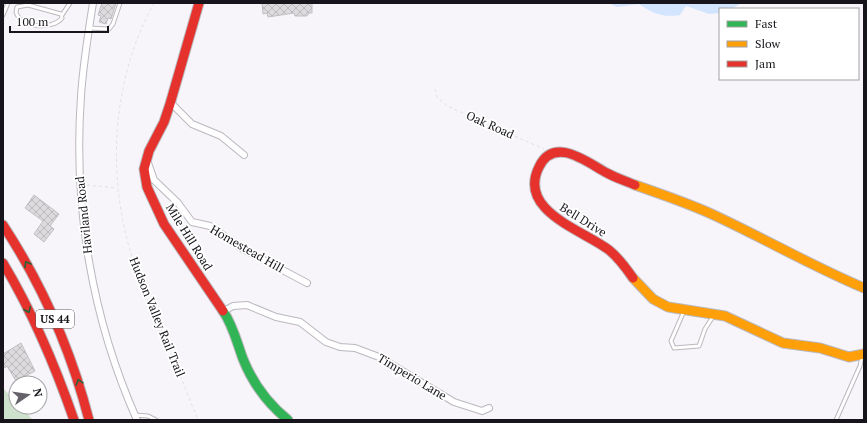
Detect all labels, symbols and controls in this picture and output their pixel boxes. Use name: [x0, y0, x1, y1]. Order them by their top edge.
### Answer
scale bar: [10, 8, 108, 34]
legend: [719, 8, 859, 80]
text: 100 m: [16, 14, 49, 29]
text: Fast: [755, 16, 778, 31]
text: Slow: [755, 36, 781, 51]
text: Jam: [755, 56, 776, 71]
street label: Oak Road: [464, 107, 517, 142]
street label: Haviland Road: [72, 175, 95, 254]
street label: Bell Drive: [557, 199, 609, 240]
street label: Mile Hill Road: [163, 201, 216, 273]
street label: Homestead Hill: [208, 221, 287, 276]
street label: Hudson Valley Rail Trail: [127, 255, 189, 379]
one-way arrow: [24, 260, 31, 268]
one-way arrow: [23, 306, 31, 314]
road number: US 44: [36, 310, 74, 328]
street label: Timperio Lane: [375, 350, 449, 403]
north arrow: [8, 375, 48, 415]
one-way arrow: [75, 379, 83, 386]
text: N: [30, 387, 46, 399]

